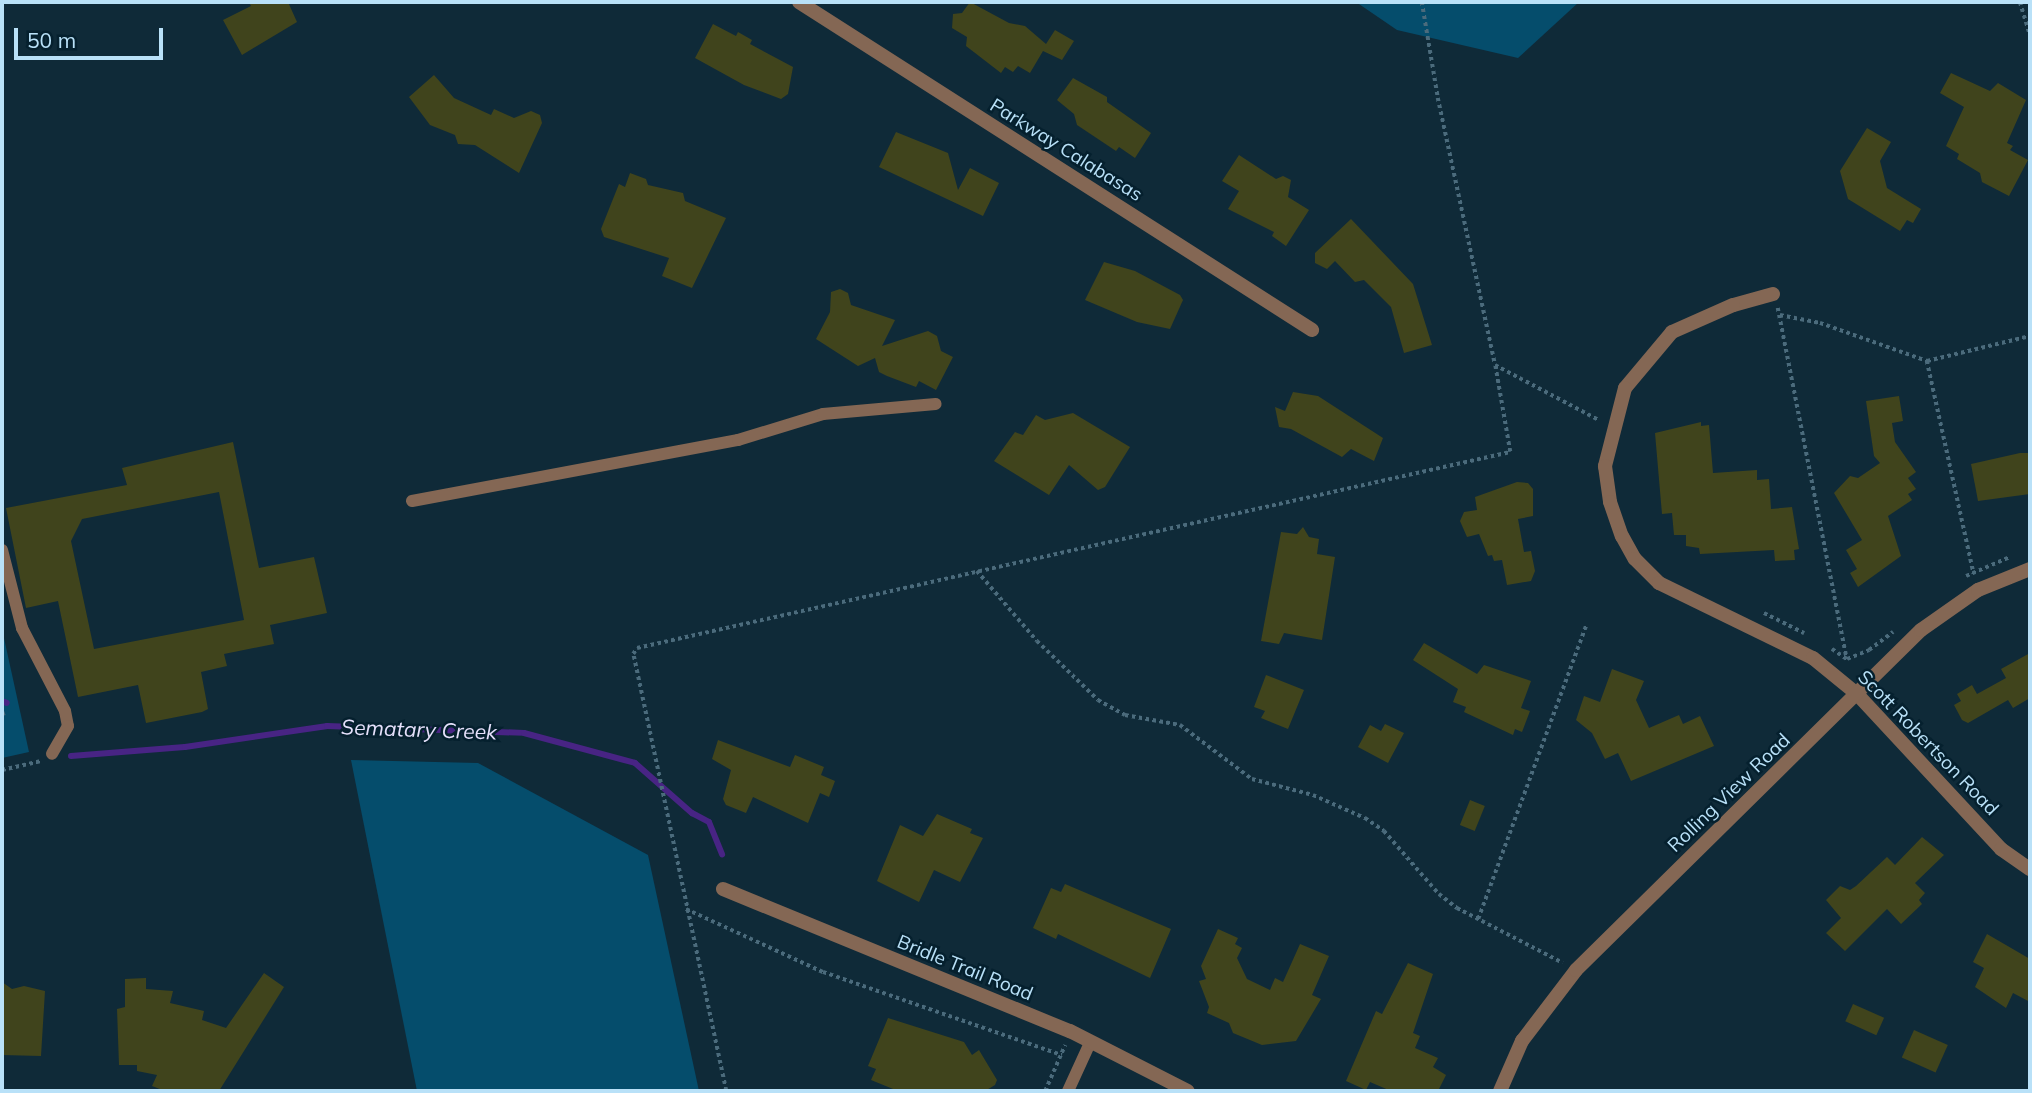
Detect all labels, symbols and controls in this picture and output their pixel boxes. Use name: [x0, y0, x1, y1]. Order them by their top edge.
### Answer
scale bar: [18, 14, 166, 58]
text: 50 m: [27, 27, 76, 53]
street label: Parkway Calabasas: [986, 94, 1146, 206]
street label: Scott Robertson Road: [1853, 666, 2003, 820]
water label: Sematary Creek: [341, 714, 497, 744]
street label: Rolling View Road: [1663, 729, 1795, 857]
street label: Bridle Trail Road: [894, 930, 1036, 1006]

